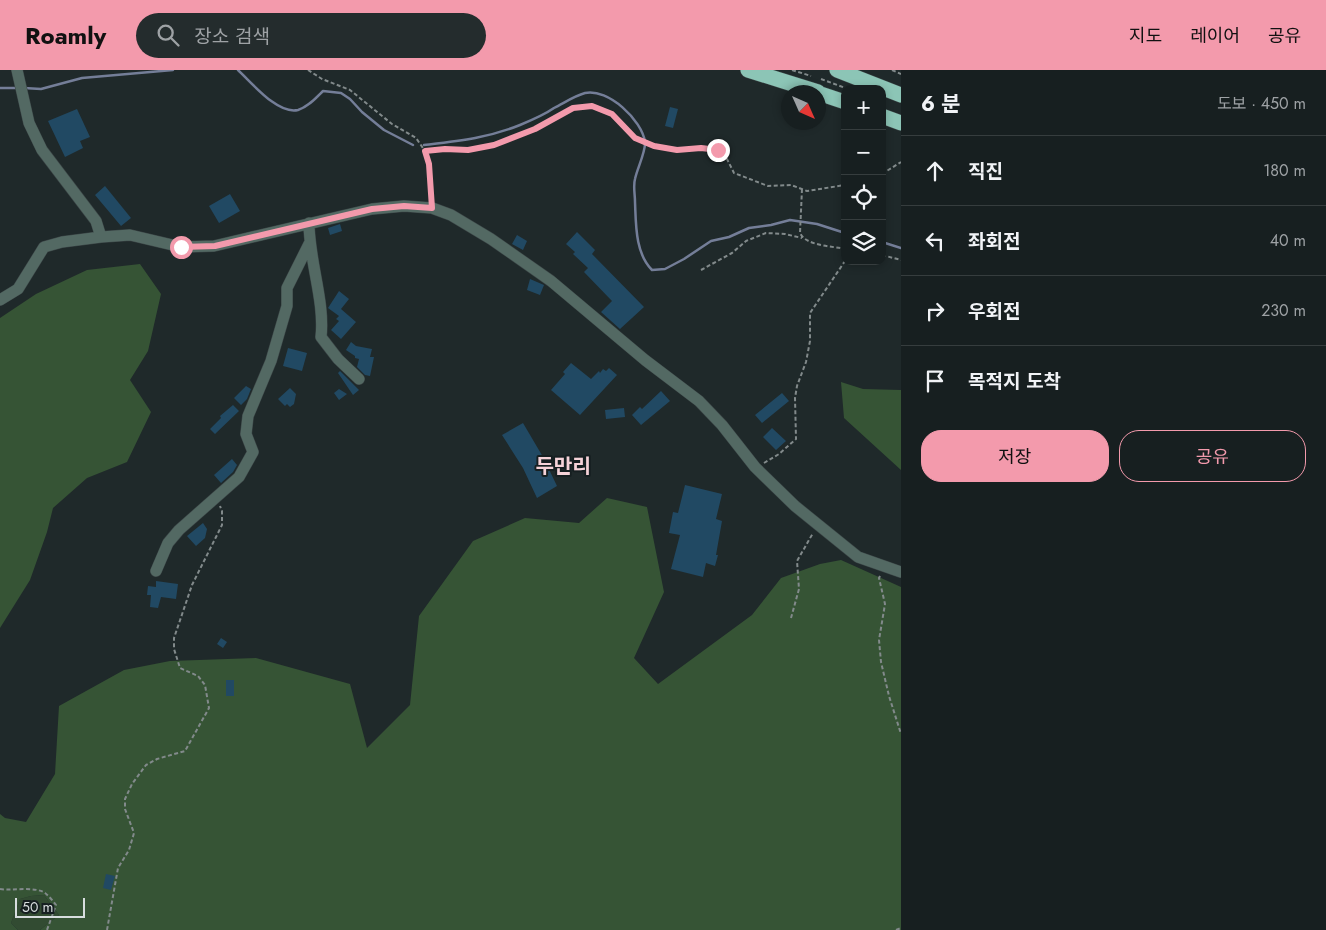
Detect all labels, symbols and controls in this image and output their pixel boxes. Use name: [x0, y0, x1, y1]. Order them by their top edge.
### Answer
search box: [136, 13, 486, 58]
text: Roamly: [25, 18, 106, 53]
icon: search: [154, 21, 182, 49]
text: 장소 검색: [194, 23, 270, 50]
text: 지도: [1129, 23, 1162, 49]
text: 레이어: [1190, 23, 1240, 49]
text: 공유: [1268, 23, 1301, 49]
north arrow: [781, 85, 826, 130]
map controls: [841, 85, 886, 265]
button: +: [841, 85, 886, 130]
text: 6 분: [921, 89, 961, 119]
text: 도보 · 450 m: [1217, 92, 1306, 115]
button: −: [841, 130, 886, 175]
route end: [707, 139, 730, 162]
icon: ahead: [921, 157, 949, 185]
text: 직진: [968, 158, 1003, 185]
text: 180 m: [1263, 159, 1306, 182]
button: locate: [841, 175, 886, 220]
button: layers: [841, 220, 886, 265]
icon: left: [921, 227, 949, 255]
text: 좌회전: [968, 228, 1020, 255]
text: 40 m: [1270, 229, 1306, 252]
route start: [170, 236, 193, 259]
icon: right: [921, 297, 949, 325]
text: 우회전: [968, 298, 1020, 325]
text: 230 m: [1261, 299, 1306, 322]
icon: arrive: [921, 367, 949, 395]
text: 목적지 도착: [968, 368, 1061, 395]
button: 저장: [921, 430, 1109, 482]
button: 공유: [1119, 430, 1306, 482]
district label: 두만리: [535, 452, 591, 481]
scale bar: [15, 895, 85, 918]
text: 50 m: [22, 897, 53, 917]

